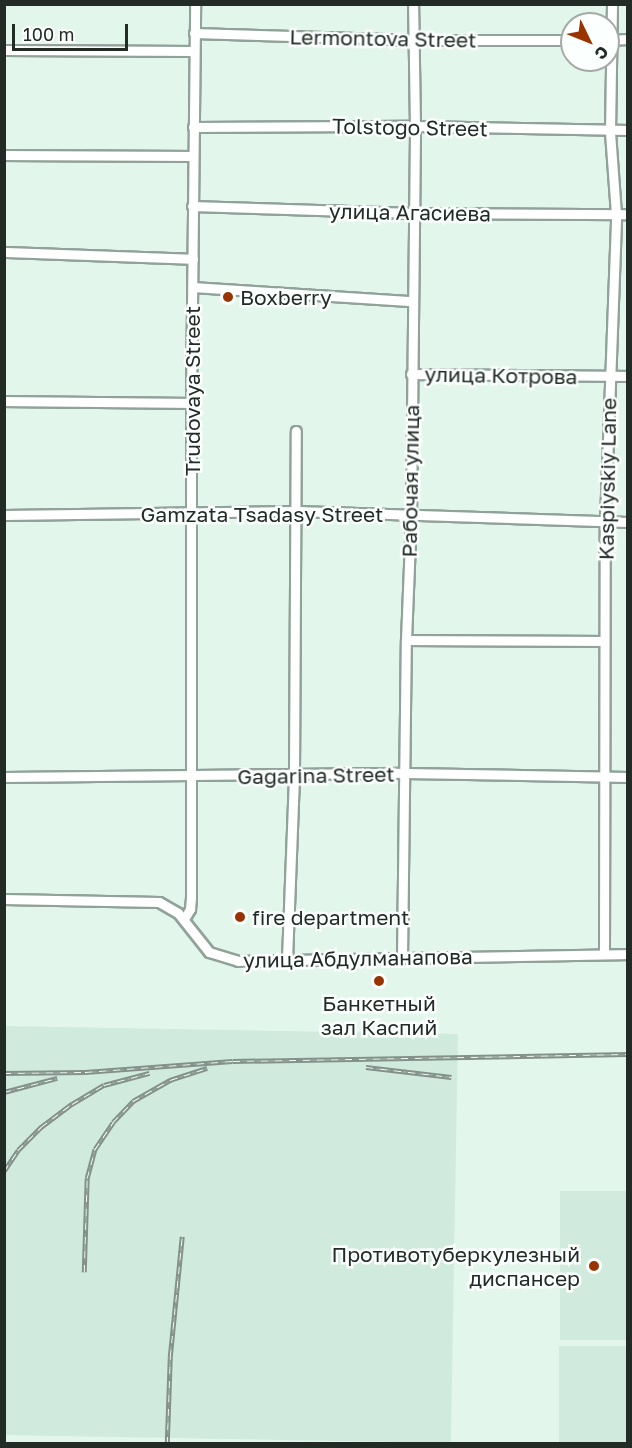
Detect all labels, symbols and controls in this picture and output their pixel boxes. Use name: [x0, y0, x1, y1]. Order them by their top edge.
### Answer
scale bar: [15, 12, 130, 50]
north arrow: [560, 12, 620, 72]
text: 100 m: [23, 23, 74, 45]
street label: Lermontova Street: [289, 24, 477, 52]
text: С: [591, 42, 613, 64]
street label: Tolstogo Street: [332, 113, 488, 141]
street label: улица Агасиева: [329, 198, 491, 226]
place label: Boxberry: [240, 284, 332, 310]
marker: Boxberry: [221, 290, 235, 304]
street label: Trudovaya Street: [179, 306, 205, 476]
street label: улица Котрова: [424, 361, 578, 389]
street label: Kaspiyskiy Lane: [593, 398, 621, 560]
street label: Рабочая улица: [396, 404, 424, 558]
street label: Gamzata Tsadasy Street: [141, 501, 383, 527]
street label: Gagarina Street: [237, 761, 395, 789]
place label: fire department: [252, 904, 409, 930]
marker: fire department: [233, 910, 247, 924]
street label: улица Абдулманапова: [243, 943, 473, 973]
marker: Банкетный зал Каспий: [372, 974, 386, 988]
place label: Банкетный зал Каспий: [321, 990, 437, 1040]
place label: Противотуберкулезный диспансер: [331, 1241, 580, 1291]
marker: Противотуберкулезный диспансер: [585, 1257, 603, 1275]

